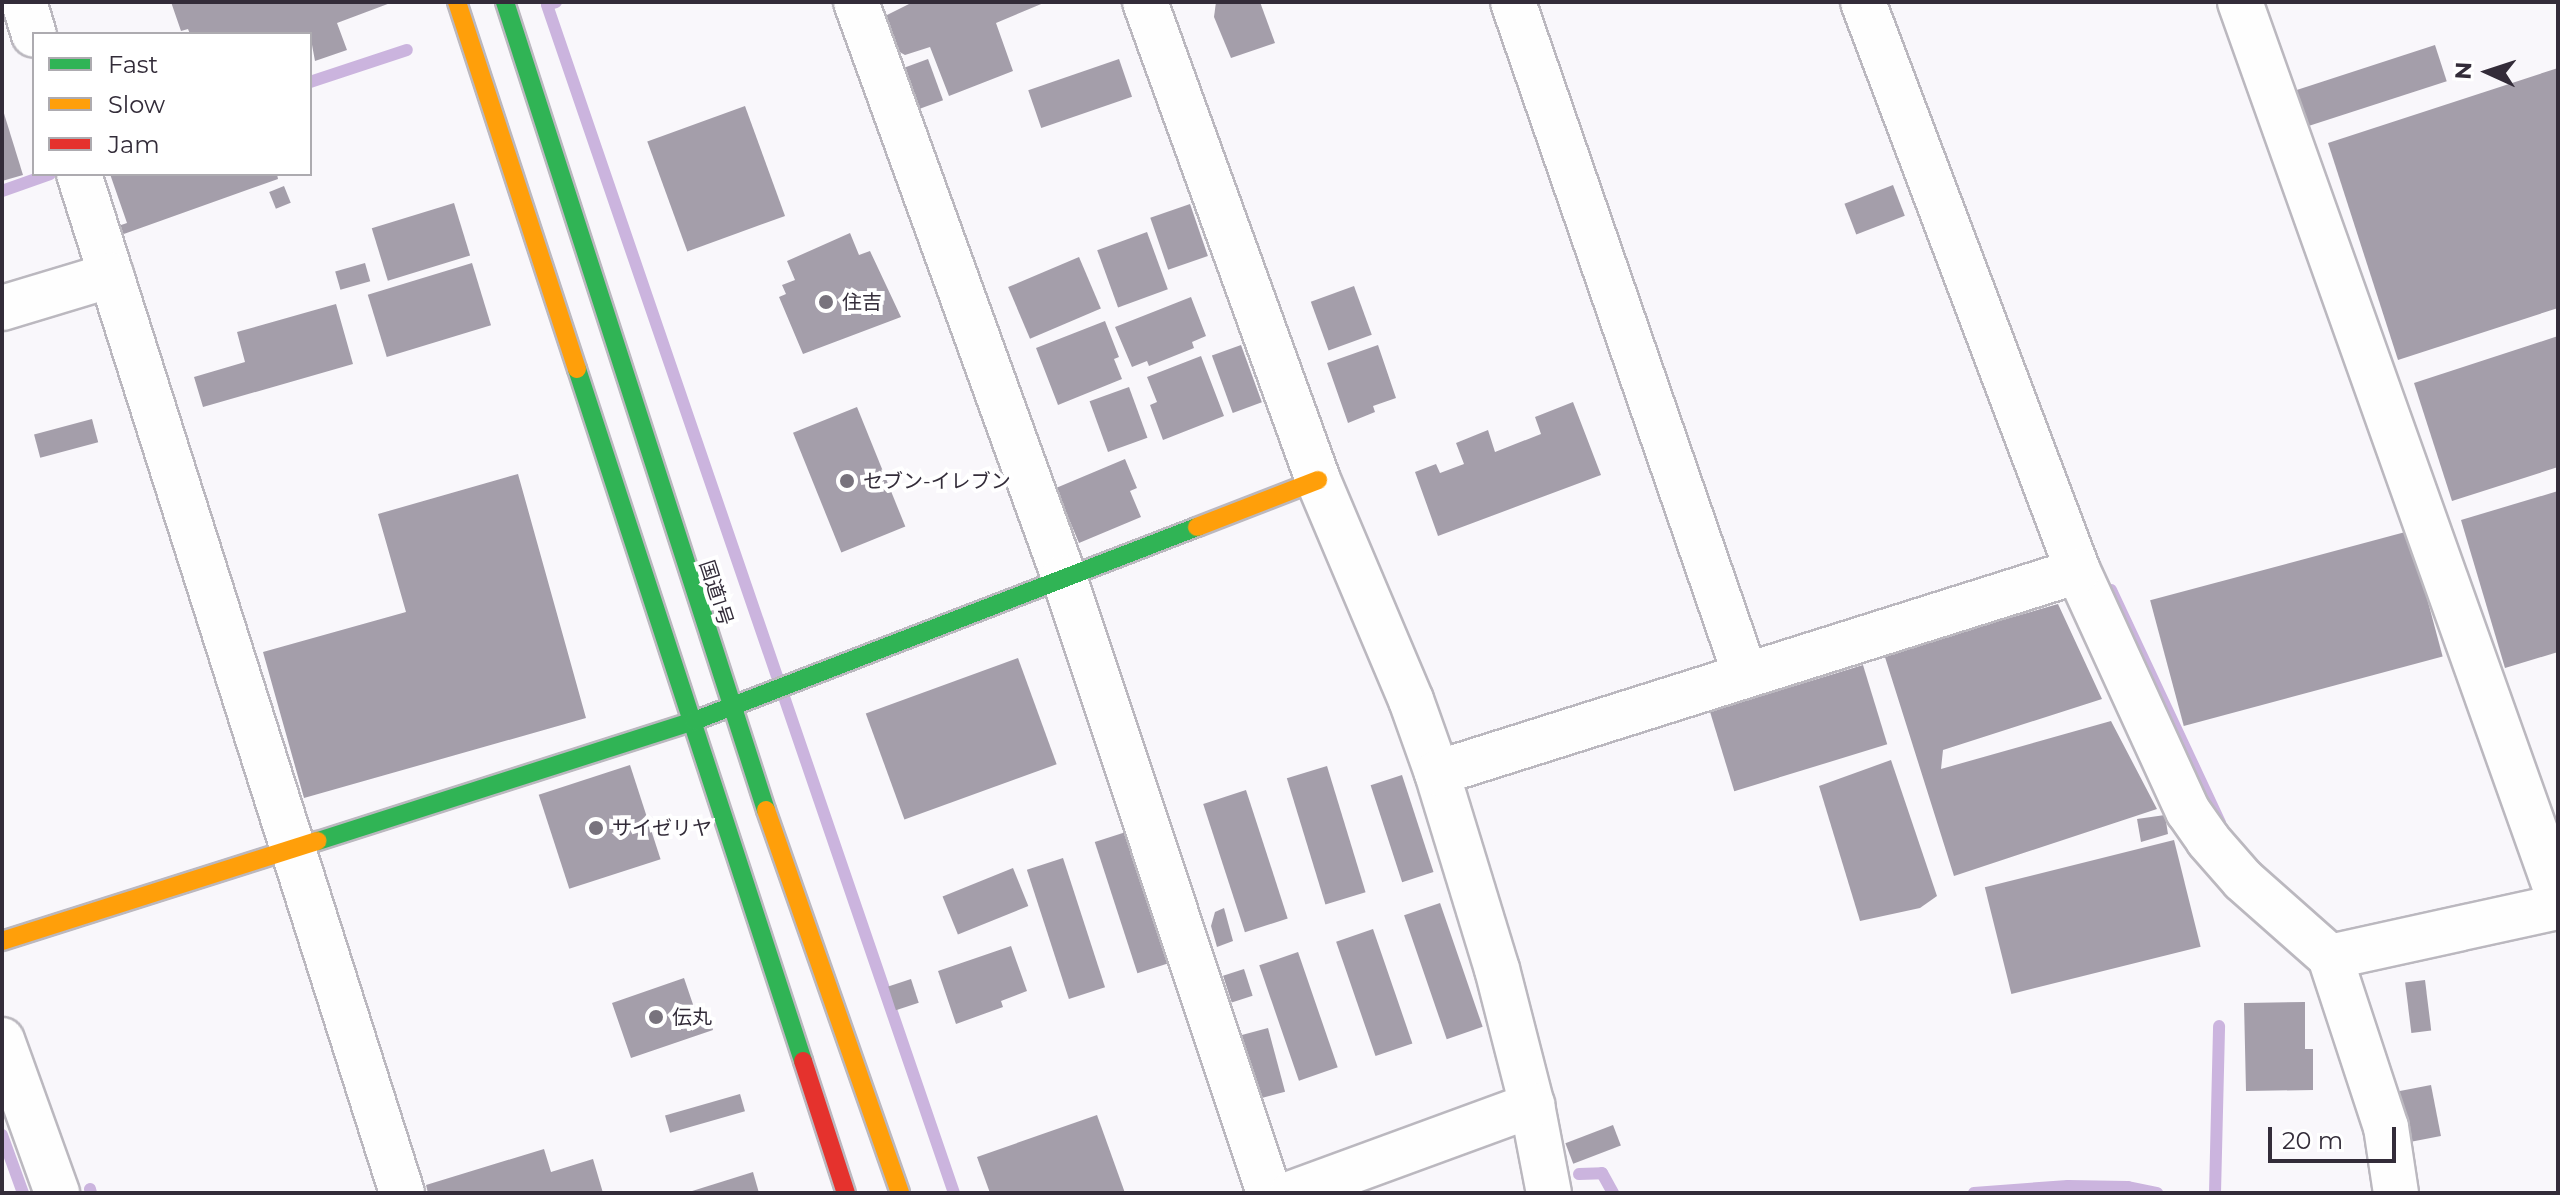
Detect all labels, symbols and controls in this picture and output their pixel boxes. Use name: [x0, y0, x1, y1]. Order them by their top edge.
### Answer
legend: [32, 32, 312, 176]
north arrow: [2448, 32, 2528, 112]
text: Fast: [108, 50, 158, 79]
text: N: [2450, 61, 2477, 80]
text: Slow: [108, 90, 165, 119]
text: Jam: [108, 130, 160, 159]
place label: 住吉: [842, 290, 882, 314]
marker: 住吉: [817, 293, 835, 311]
place label: セブン-イレブン: [863, 469, 1011, 493]
marker: セブン-イレブン: [838, 472, 856, 490]
street label: 国道1号: [694, 557, 738, 629]
place label: サイゼリヤ: [612, 816, 712, 840]
marker: サイゼリヤ: [587, 819, 605, 837]
place label: 伝丸: [672, 1005, 712, 1029]
marker: 伝丸: [647, 1008, 665, 1026]
scale bar: [2272, 1111, 2400, 1161]
text: 20 m: [2282, 1126, 2343, 1155]

